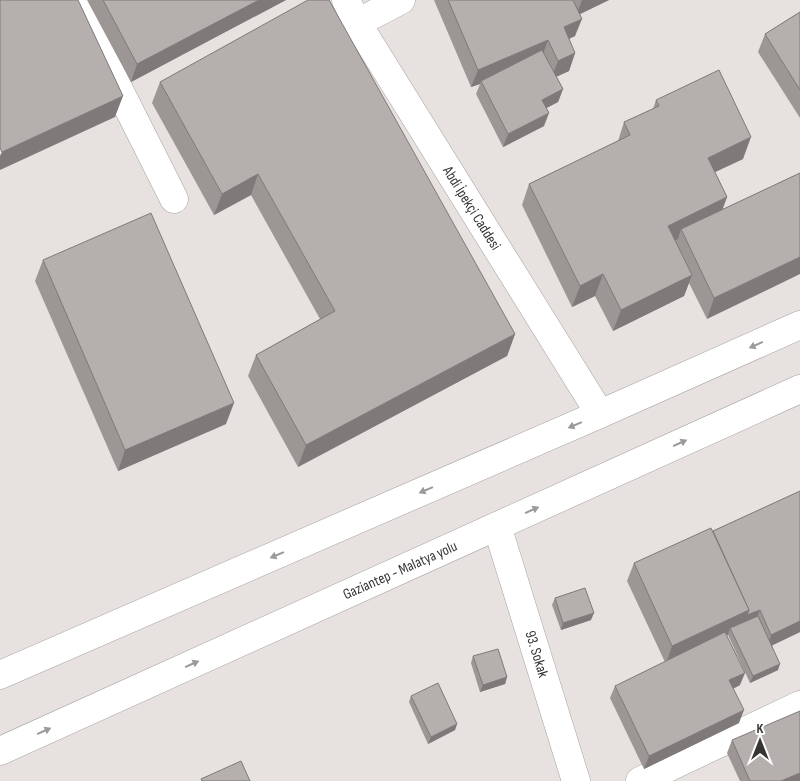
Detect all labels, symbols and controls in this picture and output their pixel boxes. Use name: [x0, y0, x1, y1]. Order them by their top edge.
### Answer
street label: Abdi İpekçi Caddesi: [438, 162, 505, 254]
one-way arrow: [749, 341, 763, 349]
one-way arrow: [568, 422, 582, 430]
one-way arrow: [673, 439, 687, 447]
one-way arrow: [419, 486, 433, 494]
one-way arrow: [525, 506, 539, 514]
street label: Gaziantep - Malatya yolu: [340, 537, 460, 604]
one-way arrow: [270, 551, 284, 559]
street label: 93. Sokak: [520, 628, 553, 680]
one-way arrow: [185, 659, 200, 668]
north arrow: [735, 716, 785, 766]
text: K: [757, 720, 764, 737]
one-way arrow: [37, 726, 51, 734]

